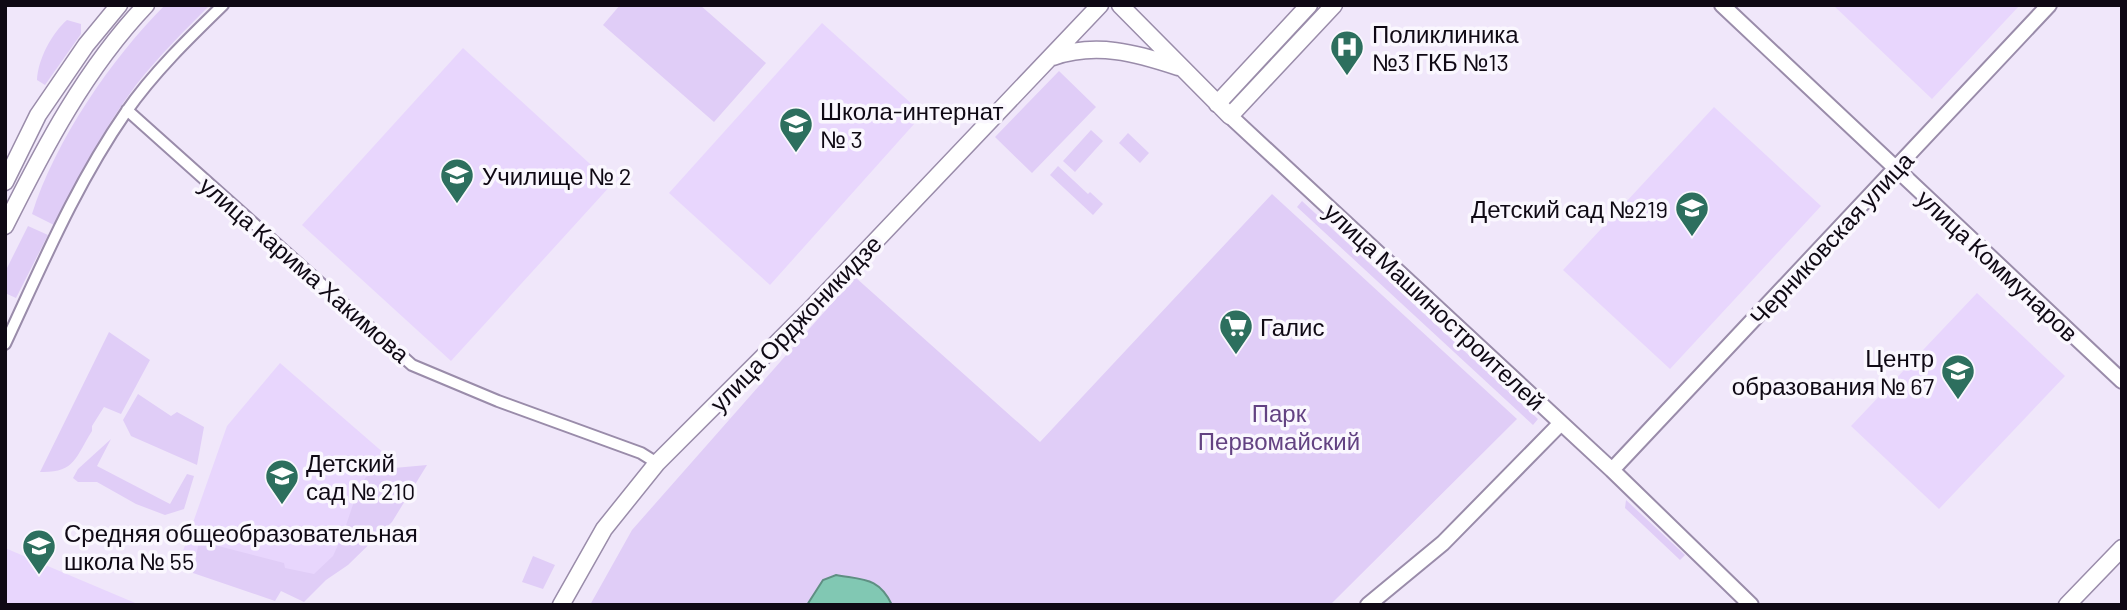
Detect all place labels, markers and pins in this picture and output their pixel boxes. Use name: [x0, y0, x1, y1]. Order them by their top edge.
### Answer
place label: Поликлиника №3 ГКБ №13: [1372, 19, 1519, 76]
hospital icon: Поликлиника №3 ГКБ №13: [1328, 28, 1366, 77]
place label: Школа-интернат № 3: [820, 96, 1004, 153]
school or university icon: Школа-интернат № 3: [777, 105, 815, 154]
school or university icon: Училище № 2: [438, 156, 476, 205]
place label: Училище № 2: [482, 161, 632, 190]
school or university icon: Детский сад №219: [1673, 189, 1711, 238]
place label: Детский сад №219: [1471, 194, 1668, 223]
supermarket icon: Галис: [1217, 307, 1255, 356]
place label: Галис: [1260, 312, 1324, 341]
place label: Центр образования № 67: [1732, 343, 1934, 400]
school or university icon: Центр образования № 67: [1939, 352, 1977, 401]
place label: Детский сад № 210: [306, 448, 415, 505]
school or university icon: Детский сад № 210: [263, 457, 301, 506]
place label: Средняя общеобразовательная школа № 55: [64, 518, 418, 575]
school or university icon: Средняя общеобразовательная школа № 55: [20, 527, 58, 576]

